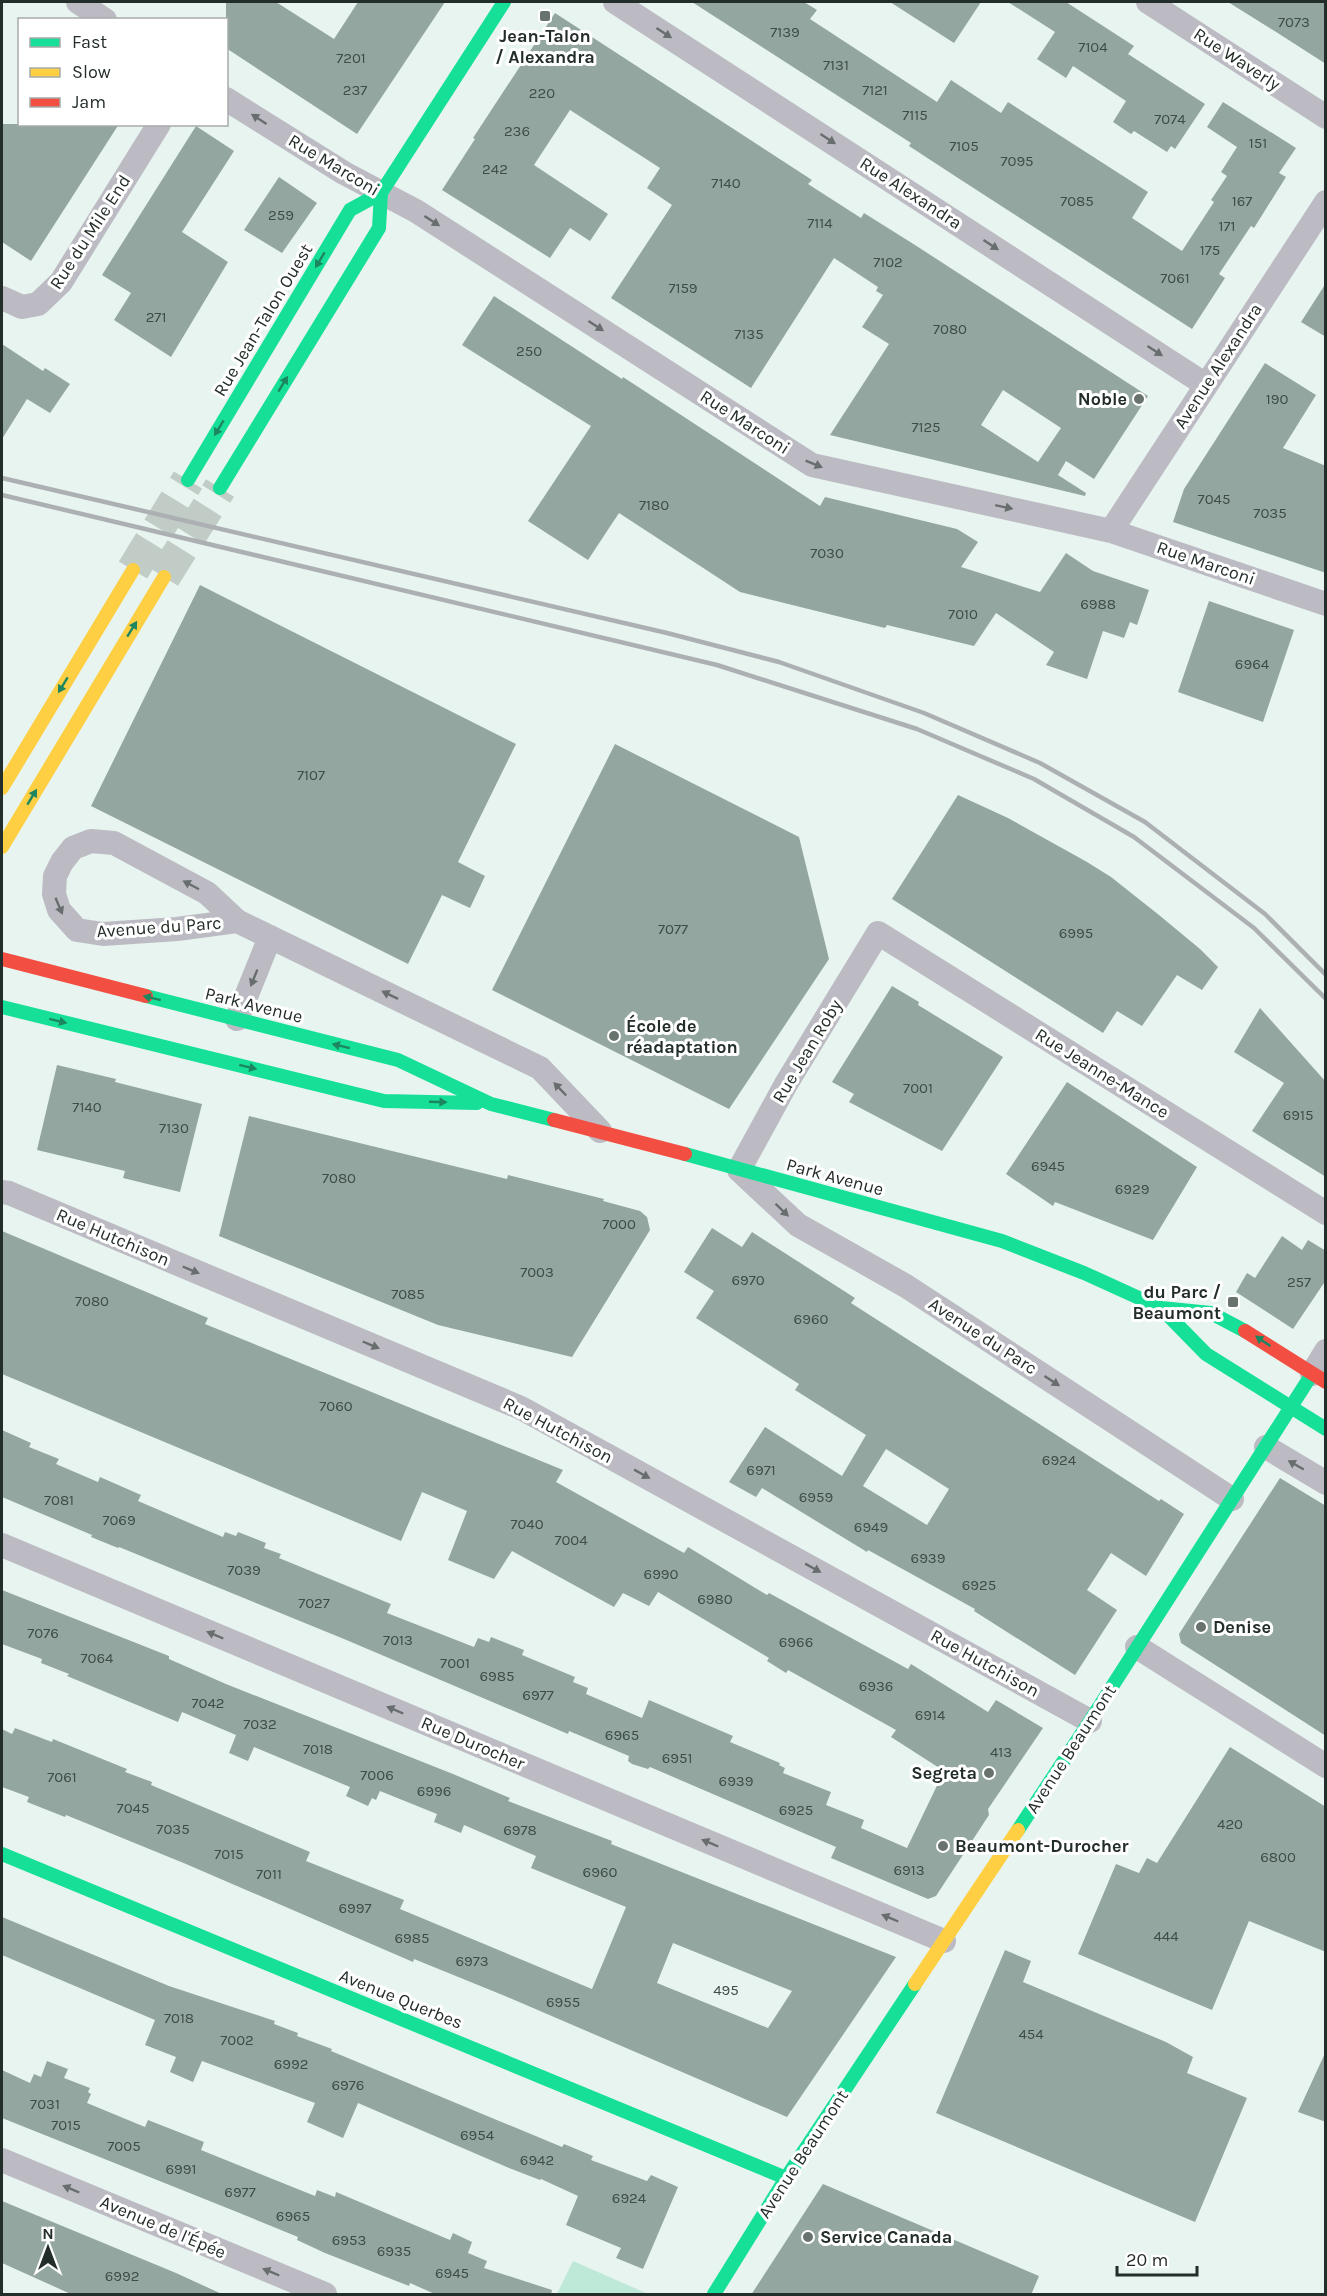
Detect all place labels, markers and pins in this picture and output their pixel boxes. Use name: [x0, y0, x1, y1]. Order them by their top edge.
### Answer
marker: Jean-Talon / Alexandra: [538, 9, 552, 23]
place label: Jean-Talon / Alexandra: [495, 25, 595, 68]
place label: Noble: [1078, 388, 1127, 410]
marker: Noble: [1132, 392, 1146, 406]
place label: École de réadaptation: [626, 1014, 738, 1058]
marker: École de réadaptation: [607, 1029, 621, 1043]
place label: du Parc / Beaumont: [1132, 1281, 1221, 1324]
marker: du Parc / Beaumont: [1226, 1295, 1240, 1309]
place label: Denise: [1213, 1616, 1271, 1638]
marker: Denise: [1194, 1620, 1208, 1634]
place label: Segreta: [911, 1762, 977, 1784]
marker: Segreta: [982, 1766, 996, 1780]
place label: Beaumont-Durocher: [955, 1835, 1129, 1857]
marker: Beaumont-Durocher: [936, 1839, 950, 1853]
place label: Service Canada: [820, 2226, 952, 2248]
marker: Service Canada: [801, 2230, 815, 2244]

